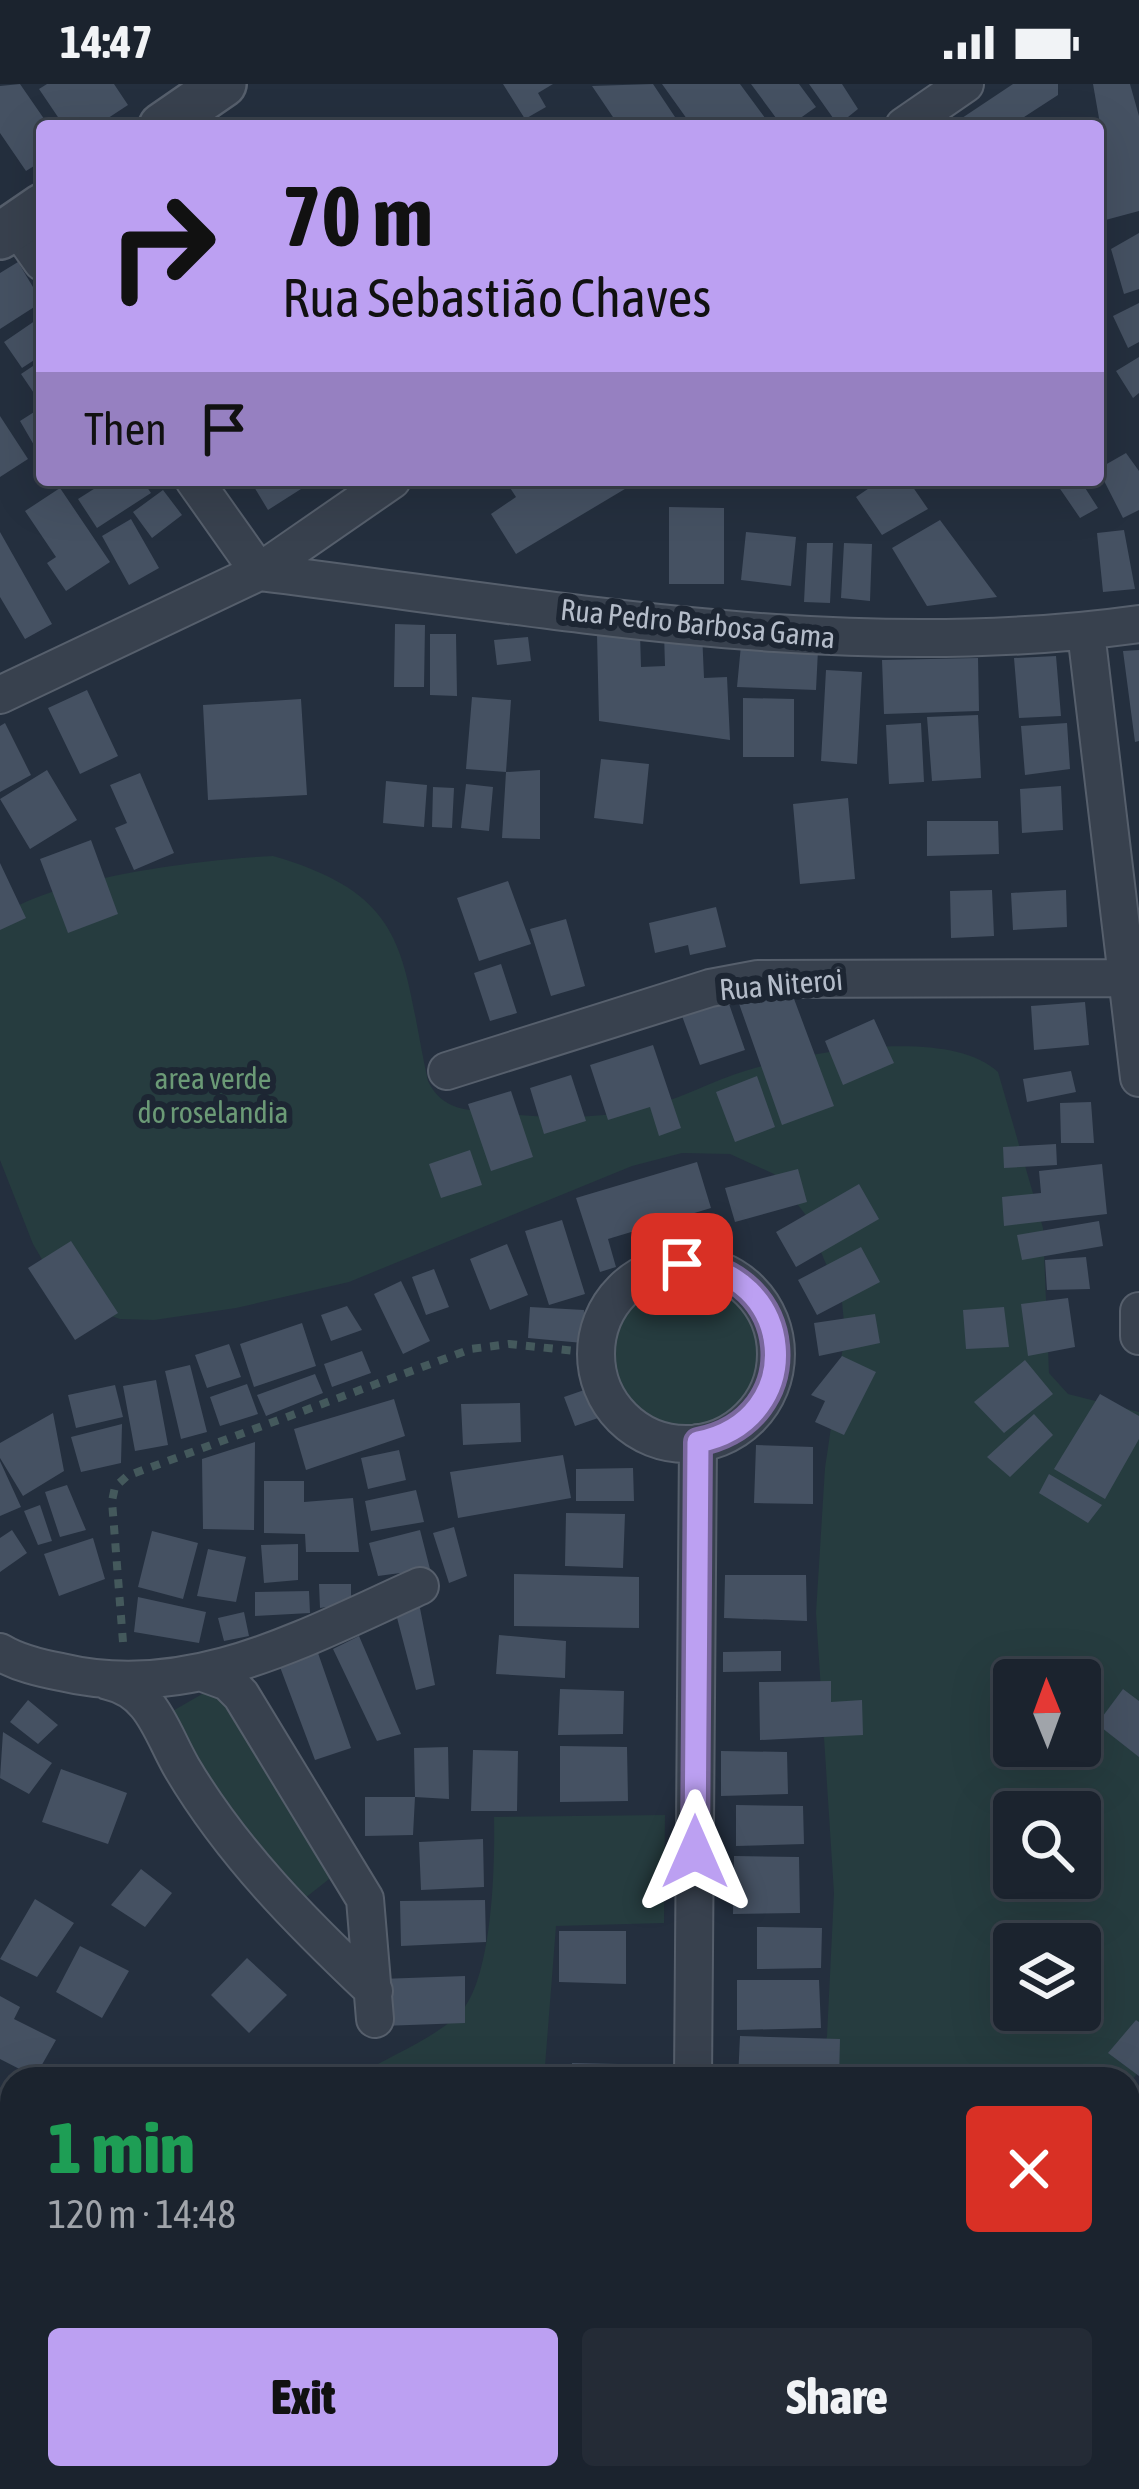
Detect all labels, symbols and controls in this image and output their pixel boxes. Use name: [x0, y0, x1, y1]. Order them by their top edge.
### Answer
text: 14:47: [60, 16, 153, 68]
icon: right: [84, 168, 240, 324]
text: 70 m: [282, 168, 433, 264]
text: Rua Sebastião Chaves: [282, 267, 711, 328]
icon: arrive: [191, 396, 257, 462]
text: Then: [84, 403, 167, 455]
street label: Rua Pedro Barbosa Gama: [559, 592, 837, 654]
street label: Rua Niteroi: [718, 962, 844, 1006]
park label: area verde do roselandia: [137, 1061, 289, 1129]
pin: [631, 1213, 733, 1315]
icon: arrive: [649, 1231, 715, 1297]
north arrow: [993, 1659, 1101, 1767]
map controls: [993, 1659, 1101, 2031]
position arrow: [632, 1789, 758, 1915]
button: search: [993, 1791, 1101, 1899]
button: layers: [993, 1923, 1101, 2031]
text: 1 min: [48, 2106, 195, 2188]
button: close: [966, 2106, 1092, 2232]
text: 120 m · 14:48: [48, 2192, 236, 2236]
button: Exit: [48, 2328, 558, 2466]
button: Share: [582, 2328, 1092, 2466]

